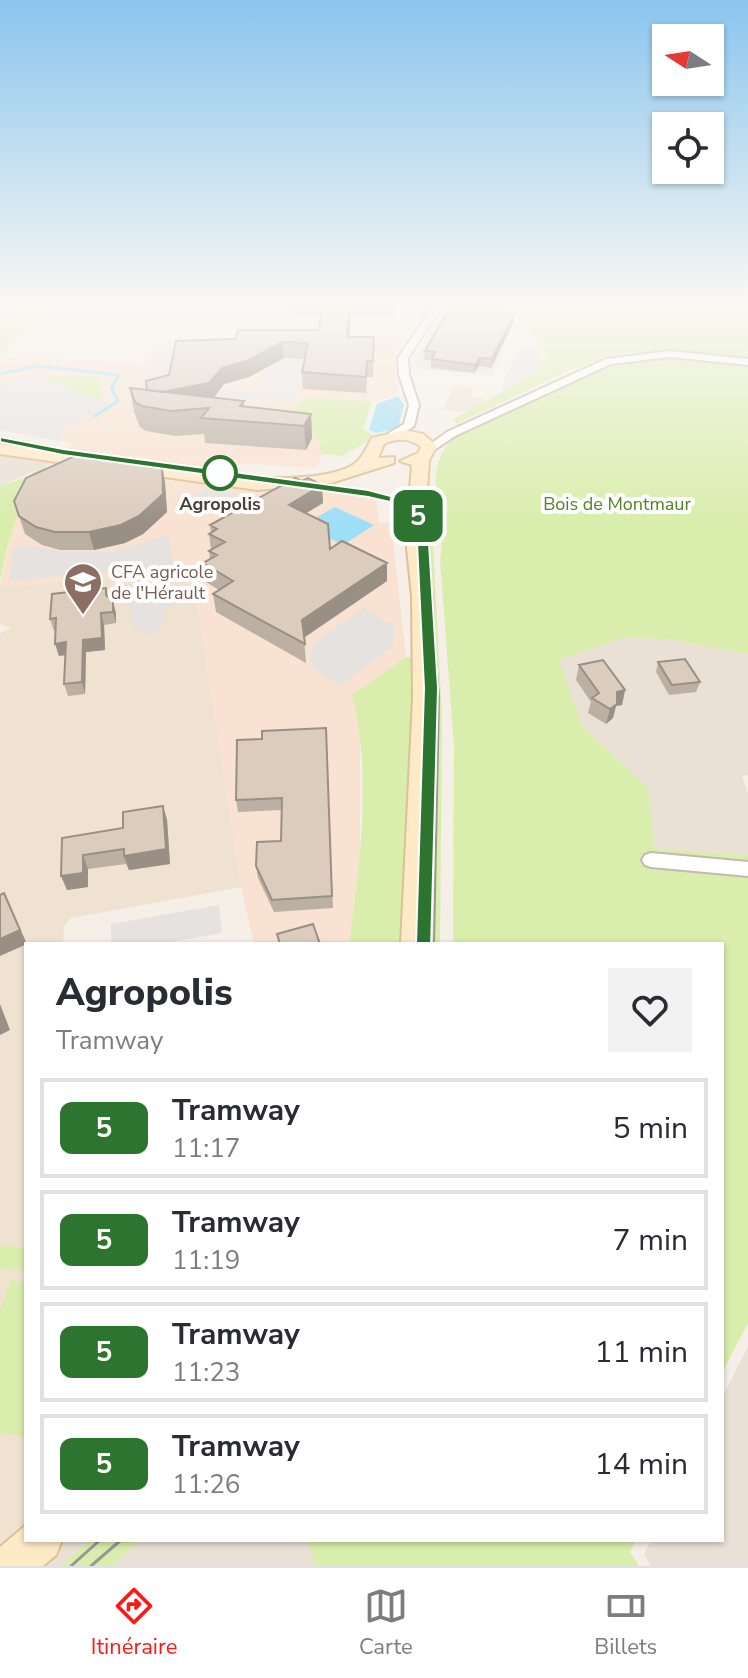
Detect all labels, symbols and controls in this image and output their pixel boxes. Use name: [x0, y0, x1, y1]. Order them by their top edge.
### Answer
north arrow: [652, 24, 724, 96]
map controls: [652, 24, 724, 184]
button: locate: [652, 112, 724, 184]
marker: Agropolis: [203, 456, 237, 490]
line badge: 5: [392, 490, 444, 542]
place label: Agropolis: [179, 492, 261, 516]
park label: Bois de Montmaur: [543, 492, 691, 516]
text: 5: [410, 497, 426, 535]
place label: CFA agricole de l'Hérault: [111, 560, 213, 605]
school or university icon: CFA agricole de l'Hérault: [62, 561, 104, 616]
text: Agropolis: [56, 967, 233, 1018]
button: heart: [608, 968, 692, 1052]
text: Tramway: [56, 1023, 163, 1058]
text: Tramway: [172, 1090, 300, 1131]
text: 5 min: [613, 1108, 688, 1149]
text: 5: [96, 1109, 112, 1147]
text: 11:17: [172, 1131, 240, 1166]
text: Tramway: [172, 1202, 300, 1243]
text: 7 min: [613, 1220, 688, 1261]
text: 5: [96, 1221, 112, 1259]
text: 11:19: [172, 1243, 240, 1278]
text: Tramway: [172, 1314, 300, 1355]
text: 11 min: [595, 1332, 688, 1373]
text: 5: [96, 1333, 112, 1371]
text: 11:23: [172, 1355, 240, 1390]
text: Tramway: [172, 1426, 300, 1467]
text: 14 min: [595, 1444, 688, 1485]
text: 5: [96, 1445, 112, 1483]
text: 11:26: [172, 1467, 240, 1502]
tab: Itinéraire: [91, 1584, 177, 1662]
tab: Carte: [359, 1584, 413, 1662]
tab: Billets: [594, 1584, 657, 1662]

